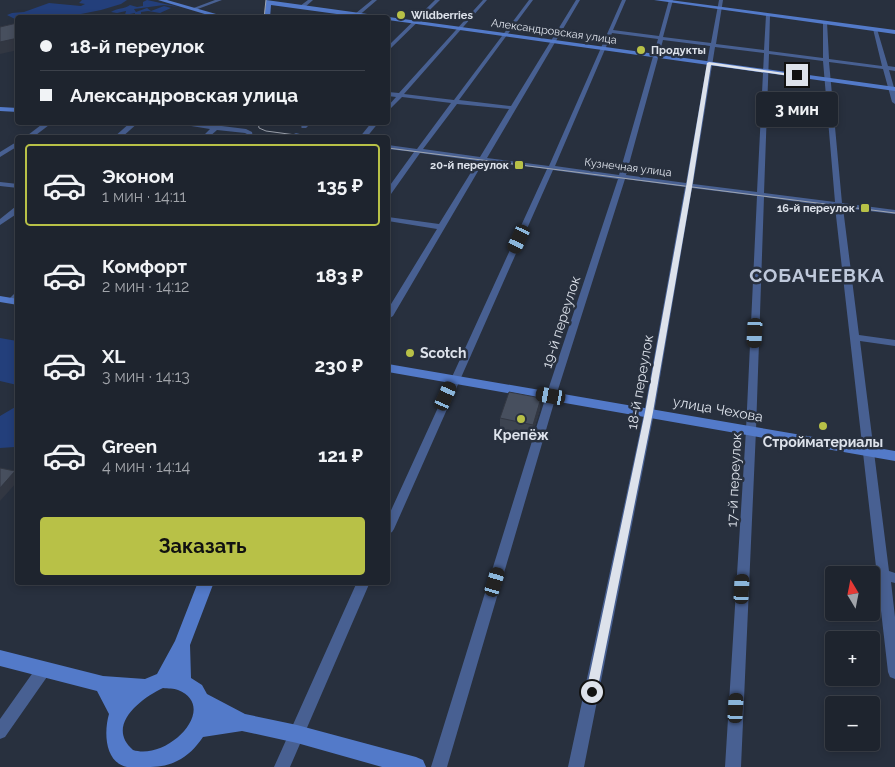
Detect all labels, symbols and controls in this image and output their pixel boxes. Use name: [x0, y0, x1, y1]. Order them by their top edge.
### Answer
marker: Wildberries: [395, 9, 407, 21]
place label: Wildberries: [411, 9, 473, 22]
street label: Александровская улица: [490, 16, 618, 47]
text: 18-й переулок: [70, 35, 205, 57]
marker: Продукты: [635, 44, 647, 56]
place label: Продукты: [651, 44, 706, 57]
route end: [786, 64, 808, 86]
text: Александровская улица: [70, 84, 298, 106]
callout: 3 мин: [756, 92, 838, 128]
text: 3 мин: [775, 100, 819, 119]
street label: Кузнечная улица: [584, 156, 672, 179]
place label: 20-й переулок: [430, 159, 510, 172]
marker: 20-й переулок: [513, 159, 525, 171]
icon: car: [42, 163, 87, 208]
text: Эконом: [102, 165, 174, 187]
text: 135 ₽: [317, 174, 363, 196]
text: 1 мин · 14:11: [102, 187, 186, 206]
place label: 16-й переулок: [777, 202, 856, 215]
marker: 16-й переулок: [859, 202, 871, 214]
car: [505, 222, 532, 256]
icon: car: [42, 253, 87, 298]
text: Комфорт: [102, 255, 187, 277]
text: 183 ₽: [316, 264, 363, 286]
district label: СОБАЧЕЕВКА: [749, 264, 885, 286]
street label: 19-й переулок: [539, 274, 583, 370]
text: 2 мин · 14:12: [102, 277, 189, 296]
car: [746, 318, 763, 348]
street label: 18-й переулок: [624, 333, 656, 431]
icon: car: [42, 343, 87, 388]
text: XL: [102, 345, 125, 367]
place label: Scotch: [420, 345, 466, 361]
marker: Scotch: [404, 347, 416, 359]
text: 230 ₽: [314, 354, 363, 376]
text: 3 мин · 14:13: [102, 367, 190, 386]
car: [433, 379, 458, 413]
car: [534, 386, 567, 406]
street label: улица Чехова: [672, 393, 764, 425]
marker: Крепёж: [515, 413, 527, 425]
marker: Стройматериалы: [817, 420, 829, 432]
place label: Крепёж: [493, 427, 549, 443]
street label: 17-й переулок: [724, 432, 744, 528]
icon: car: [42, 433, 87, 478]
place label: Стройматериалы: [763, 434, 883, 450]
text: Green: [102, 435, 157, 457]
text: 121 ₽: [318, 444, 363, 466]
text: 4 мин · 14:14: [102, 457, 190, 476]
button: Заказать: [40, 517, 365, 575]
car: [483, 565, 506, 599]
north arrow: [825, 566, 880, 621]
map controls: [825, 566, 880, 751]
car: [733, 574, 750, 604]
button: +: [825, 631, 880, 686]
route start: [581, 681, 603, 703]
car: [727, 693, 744, 723]
button: −: [825, 696, 880, 751]

